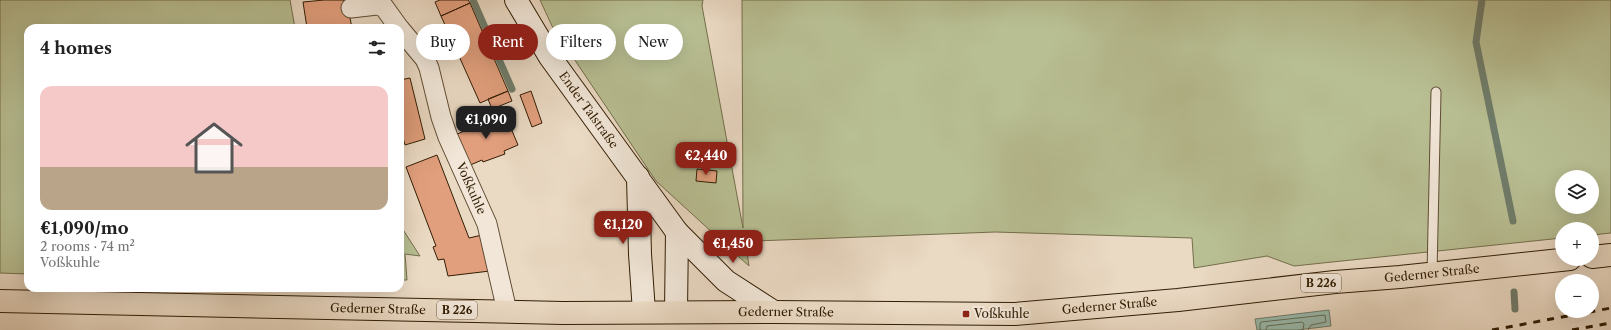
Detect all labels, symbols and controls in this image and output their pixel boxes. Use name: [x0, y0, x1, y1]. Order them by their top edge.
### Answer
chip: Buy: [416, 24, 470, 60]
chip: Rent: [478, 24, 538, 60]
chip: Filters: [546, 24, 616, 60]
chip: New: [624, 24, 683, 60]
icon: filters: [366, 37, 388, 59]
text: 4 homes: [40, 38, 112, 58]
street label: Ender Talstraße: [556, 69, 622, 151]
pin: €1,090: [453, 106, 519, 140]
text: €1,090: [465, 111, 507, 127]
icon: home: [178, 112, 250, 184]
pin: €2,440: [673, 142, 739, 176]
text: €2,440: [684, 147, 728, 163]
street label: Voßkuhle: [453, 159, 490, 217]
map controls: [1555, 170, 1599, 318]
button: layers: [1555, 170, 1599, 214]
pin: €1,120: [590, 211, 656, 245]
text: €1,120: [603, 216, 643, 232]
text: €1,090/mo: [40, 218, 129, 238]
button: +: [1555, 222, 1599, 266]
pin: €1,450: [700, 230, 766, 264]
text: €1,450: [713, 235, 753, 251]
text: 2 rooms · 74 m²: [40, 238, 135, 254]
text: Voßkuhle: [40, 254, 100, 270]
street label: Gederner Straße: [1384, 261, 1480, 285]
road number: B 226: [1301, 274, 1341, 292]
button: −: [1555, 274, 1599, 318]
street label: Gederner Straße: [1061, 294, 1158, 317]
street label: Gederner Straße: [330, 300, 426, 317]
road number: B 226: [437, 301, 477, 319]
street label: Gederner Straße: [738, 304, 834, 319]
place label: Voßkuhle: [973, 306, 1030, 321]
marker: Voßkuhle: [961, 309, 971, 319]

